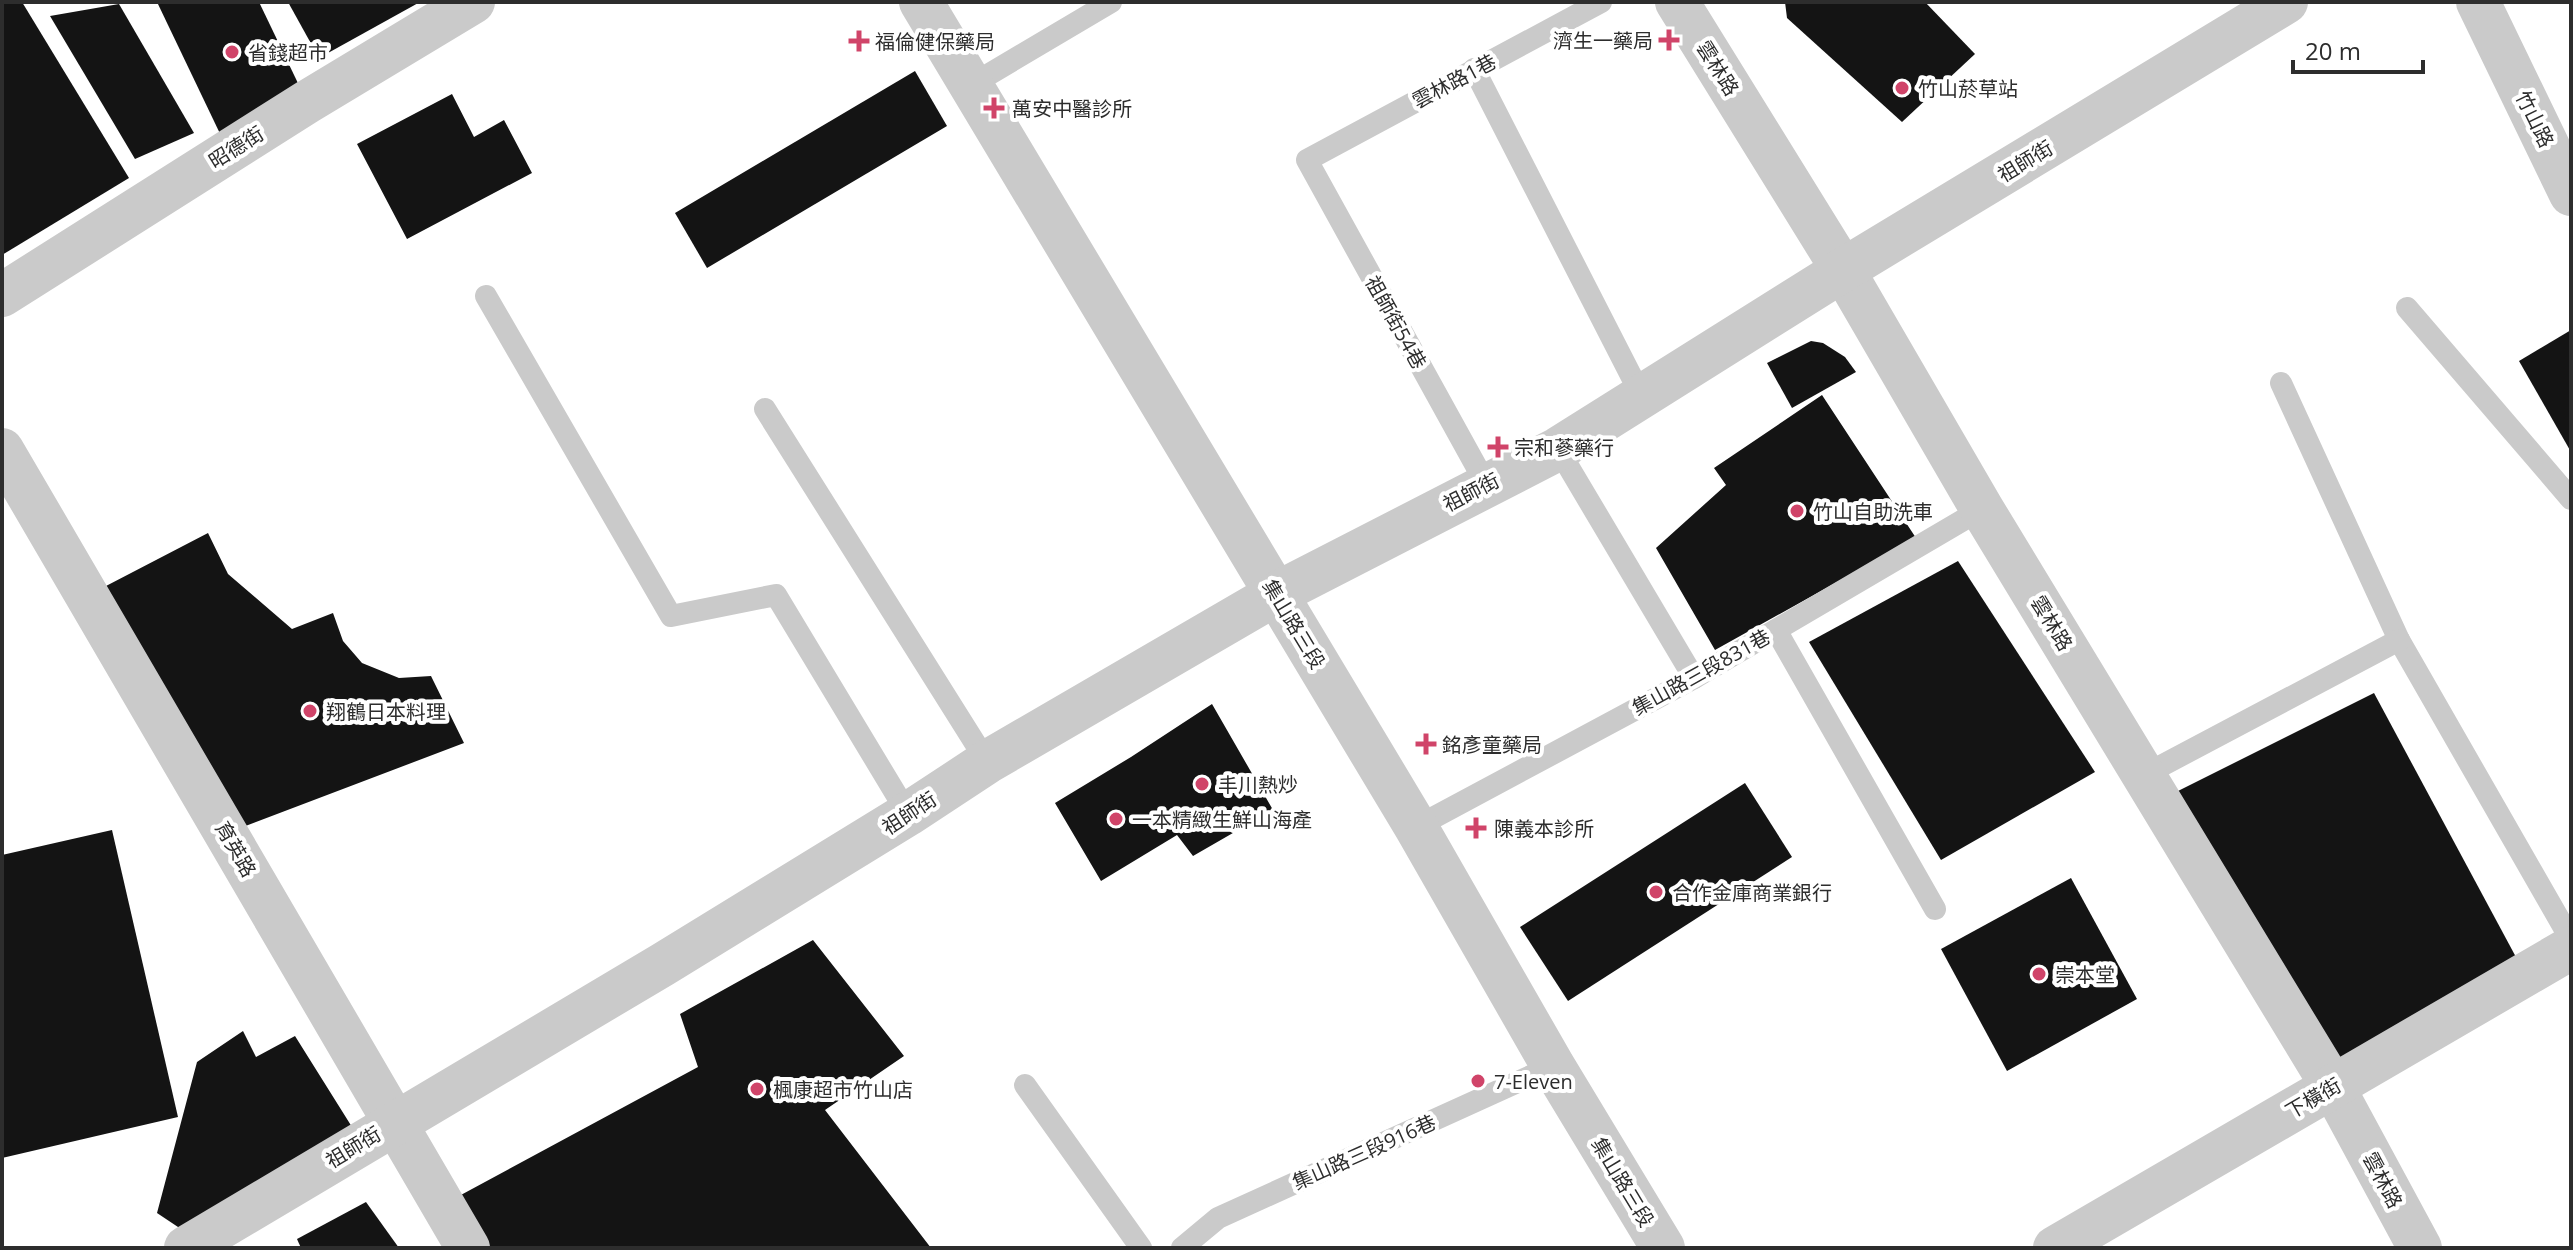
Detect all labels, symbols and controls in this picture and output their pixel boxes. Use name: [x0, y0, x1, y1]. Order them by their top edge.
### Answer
scale bar: [2293, 24, 2423, 74]
place label: 濟生一藥局: [1553, 27, 1653, 54]
place label: 福倫健保藥局: [875, 28, 995, 55]
marker: 濟生一藥局: [1660, 31, 1678, 49]
marker: 福倫健保藥局: [850, 32, 868, 50]
text: 20 m: [2305, 34, 2361, 67]
street label: 雲林路: [1691, 35, 1745, 101]
place label: 省錢超市: [248, 39, 328, 66]
marker: 省錢超市: [223, 43, 241, 61]
street label: 雲林路1巷: [1407, 48, 1501, 114]
place label: 竹山菸草站: [1918, 75, 2018, 102]
marker: 竹山菸草站: [1893, 79, 1911, 97]
street label: 竹山路: [2510, 86, 2560, 152]
place label: 萬安中醫診所: [1012, 95, 1132, 122]
marker: 萬安中醫診所: [983, 97, 1005, 119]
street label: 昭德街: [203, 120, 269, 174]
street label: 祖師街: [1992, 134, 2058, 188]
street label: 祖師街54巷: [1359, 270, 1433, 374]
place label: 宗和蔘藥行: [1514, 434, 1614, 461]
marker: 宗和蔘藥行: [1489, 438, 1507, 456]
street label: 祖師街: [1438, 466, 1504, 518]
place label: 竹山自助洗車: [1813, 498, 1933, 525]
marker: 竹山自助洗車: [1788, 502, 1806, 520]
street label: 集山路三段: [1257, 574, 1331, 674]
street label: 雲林路: [2025, 590, 2079, 656]
street label: 集山路三段831巷: [1627, 623, 1775, 721]
place label: 翔鶴日本料理: [326, 698, 446, 725]
marker: 翔鶴日本料理: [301, 702, 319, 720]
place label: 銘彥童藥局: [1442, 731, 1542, 758]
marker: 銘彥童藥局: [1417, 735, 1435, 753]
place label: 丰川熱炒: [1218, 771, 1298, 798]
marker: 丰川熱炒: [1193, 775, 1211, 793]
street label: 祖師街: [876, 785, 942, 841]
place label: 一本精緻生鮮山海產: [1132, 806, 1312, 833]
marker: 一本精緻生鮮山海產: [1107, 810, 1125, 828]
place label: 陳義本診所: [1494, 815, 1594, 842]
street label: 育英路: [209, 816, 263, 882]
marker: 陳義本診所: [1465, 817, 1487, 839]
place label: 合作金庫商業銀行: [1672, 879, 1832, 906]
marker: 合作金庫商業銀行: [1647, 883, 1665, 901]
place label: 崇本堂: [2055, 961, 2115, 988]
marker: 崇本堂: [2030, 965, 2048, 983]
place label: 7-Eleven: [1494, 1068, 1573, 1095]
street label: 下橫街: [2280, 1071, 2346, 1125]
marker: 7-Eleven: [1469, 1072, 1487, 1090]
place label: 楓康超市竹山店: [773, 1076, 913, 1103]
marker: 楓康超市竹山店: [748, 1080, 766, 1098]
street label: 集山路三段916巷: [1288, 1108, 1440, 1196]
street label: 祖師街: [320, 1120, 386, 1174]
street label: 集山路三段: [1586, 1132, 1660, 1232]
street label: 雲林路: [2357, 1147, 2409, 1213]

